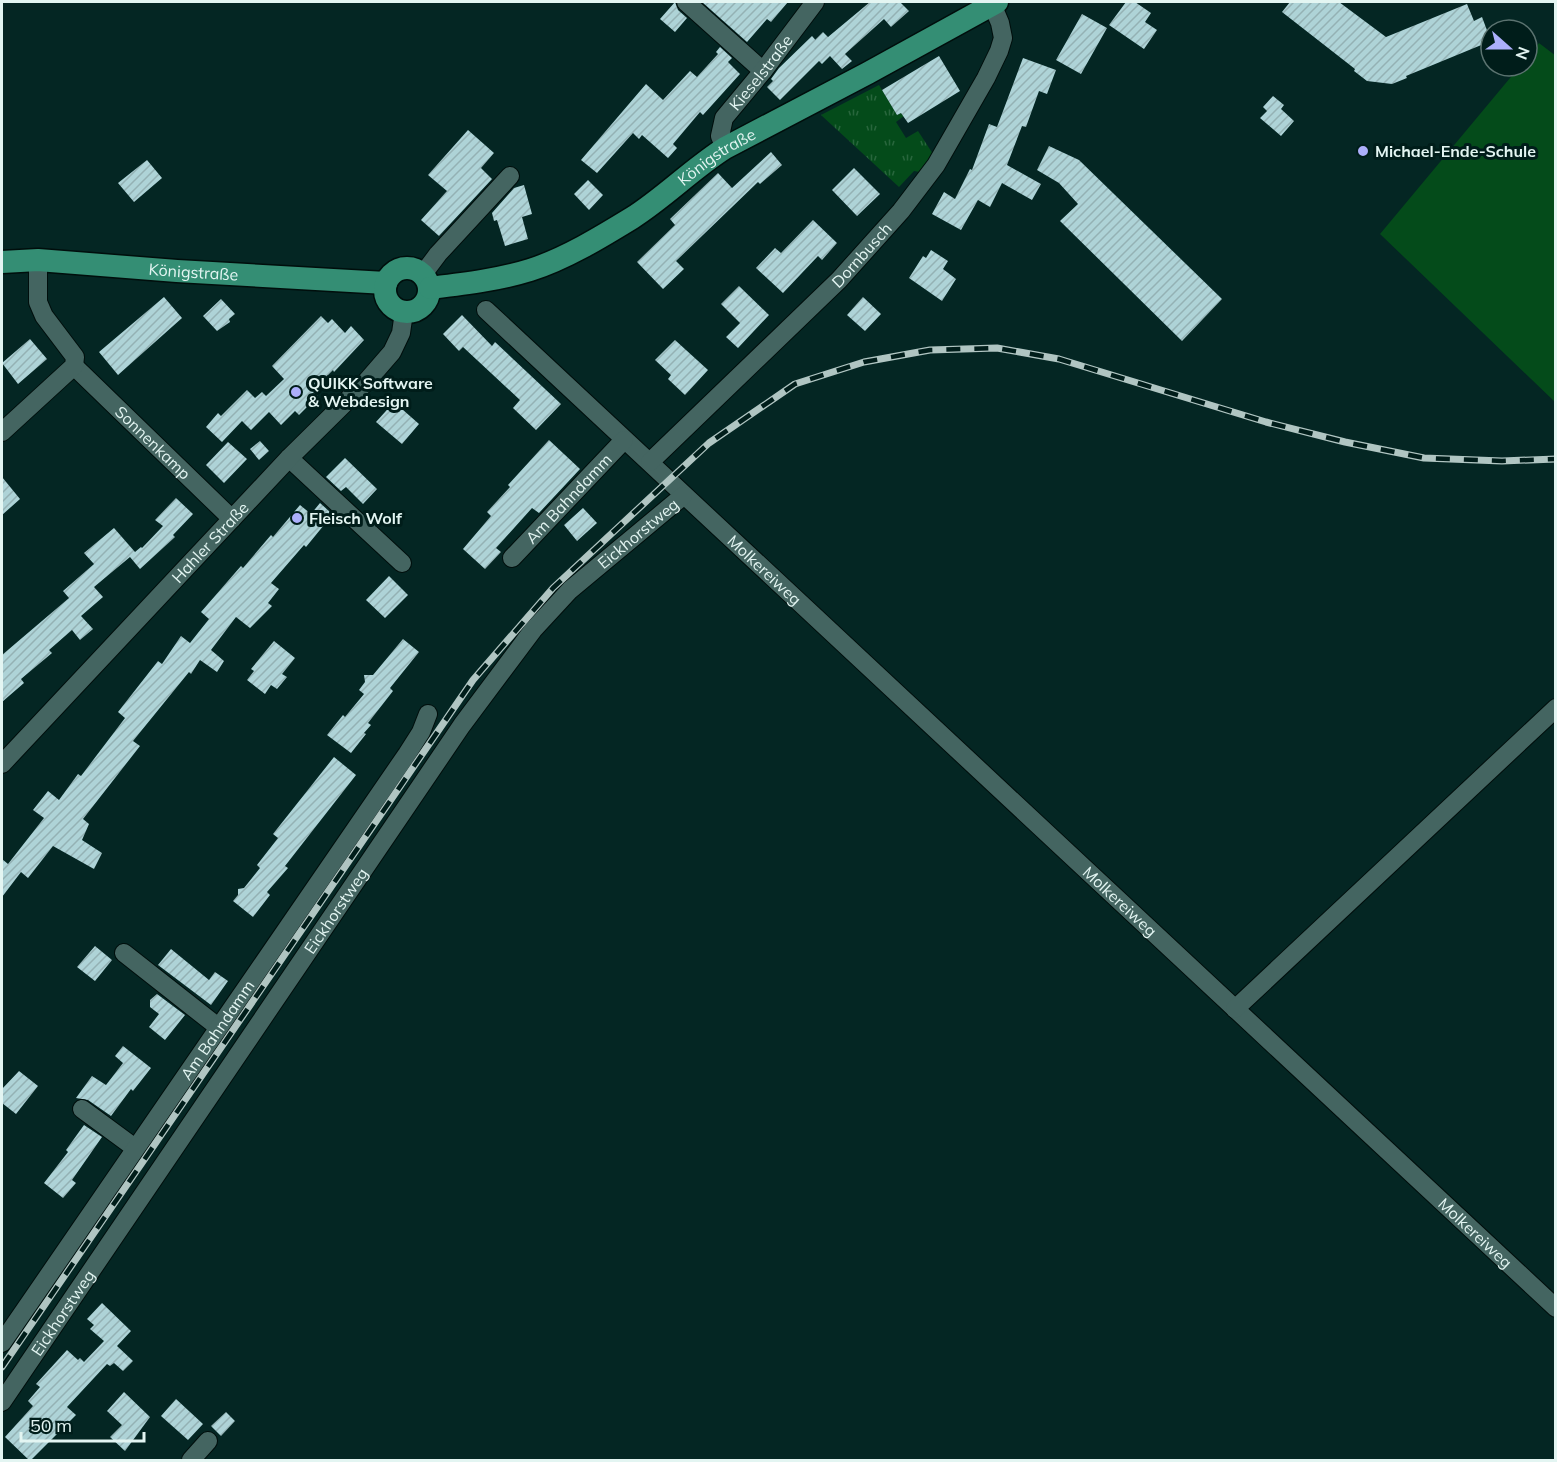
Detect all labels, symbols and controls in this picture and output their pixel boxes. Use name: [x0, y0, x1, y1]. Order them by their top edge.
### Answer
north arrow: [1479, 18, 1539, 78]
street label: Kieselstraße: [725, 31, 797, 114]
text: N: [1512, 44, 1535, 63]
street label: Königstraße: [673, 124, 759, 190]
place label: Michael-Ende-Schule: [1375, 141, 1536, 161]
marker: Michael-Ende-Schule: [1356, 144, 1370, 158]
street label: Dornbusch: [827, 218, 896, 292]
street label: Königstraße: [148, 259, 239, 284]
place label: QUIKK Software & Webdesign: [308, 373, 433, 411]
marker: QUIKK Software & Webdesign: [289, 385, 303, 399]
street label: Sonnenkamp: [111, 401, 195, 484]
street label: Am Bahndamm: [521, 449, 616, 548]
street label: Eickhorstweg: [593, 494, 683, 573]
street label: Hahler Straße: [167, 498, 253, 587]
place label: Fleisch Wolf: [309, 508, 403, 528]
marker: Fleisch Wolf: [290, 511, 304, 525]
street label: Molkereiweg: [723, 531, 806, 609]
street label: Molkereiweg: [1079, 862, 1161, 941]
street label: Eickhorstweg: [300, 864, 372, 957]
street label: Am Bahndamm: [176, 976, 259, 1084]
street label: Molkereiweg: [1434, 1194, 1517, 1272]
street label: Eickhorstweg: [26, 1266, 99, 1359]
scale bar: [21, 1405, 144, 1443]
text: 50 m: [30, 1414, 72, 1437]

